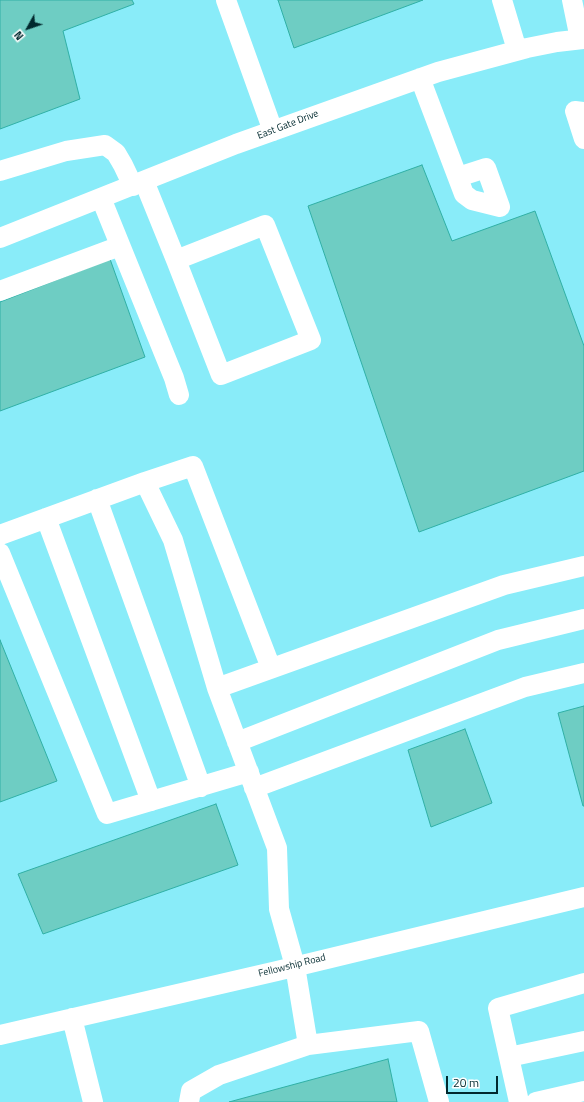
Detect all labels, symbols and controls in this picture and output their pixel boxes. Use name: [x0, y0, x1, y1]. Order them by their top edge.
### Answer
north arrow: [8, 8, 48, 48]
text: N: [10, 28, 27, 44]
street label: East Gate Drive: [256, 108, 320, 142]
street label: Fellowship Road: [257, 952, 327, 980]
scale bar: [448, 1068, 500, 1094]
text: 20 m: [453, 1073, 479, 1092]

